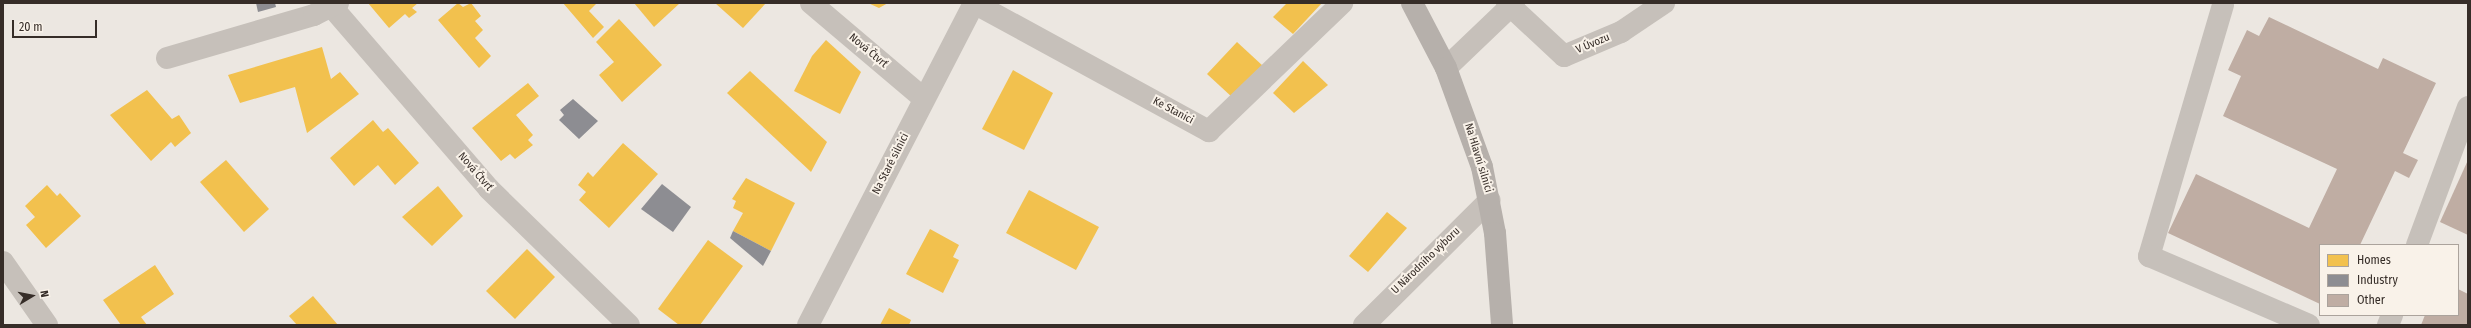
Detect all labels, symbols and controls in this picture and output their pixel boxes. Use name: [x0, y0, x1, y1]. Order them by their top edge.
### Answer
scale bar: [14, 12, 99, 38]
text: 20 m: [19, 20, 43, 34]
street label: Nová Čtvrť: [846, 31, 890, 71]
street label: V Úvozu: [1574, 31, 1612, 57]
street label: Ke Stanici: [1150, 95, 1196, 127]
street label: Na Hlavní silnici: [1461, 122, 1495, 194]
street label: Na Staré silnici: [870, 131, 912, 197]
street label: Nová Čtvrť: [455, 150, 495, 194]
street label: U Národního výboru: [1389, 225, 1463, 297]
legend: [2319, 244, 2459, 316]
text: Homes: [2357, 253, 2391, 267]
text: Industry: [2357, 273, 2398, 287]
north arrow: [12, 276, 52, 316]
text: N: [37, 289, 51, 298]
text: Other: [2357, 293, 2385, 307]

